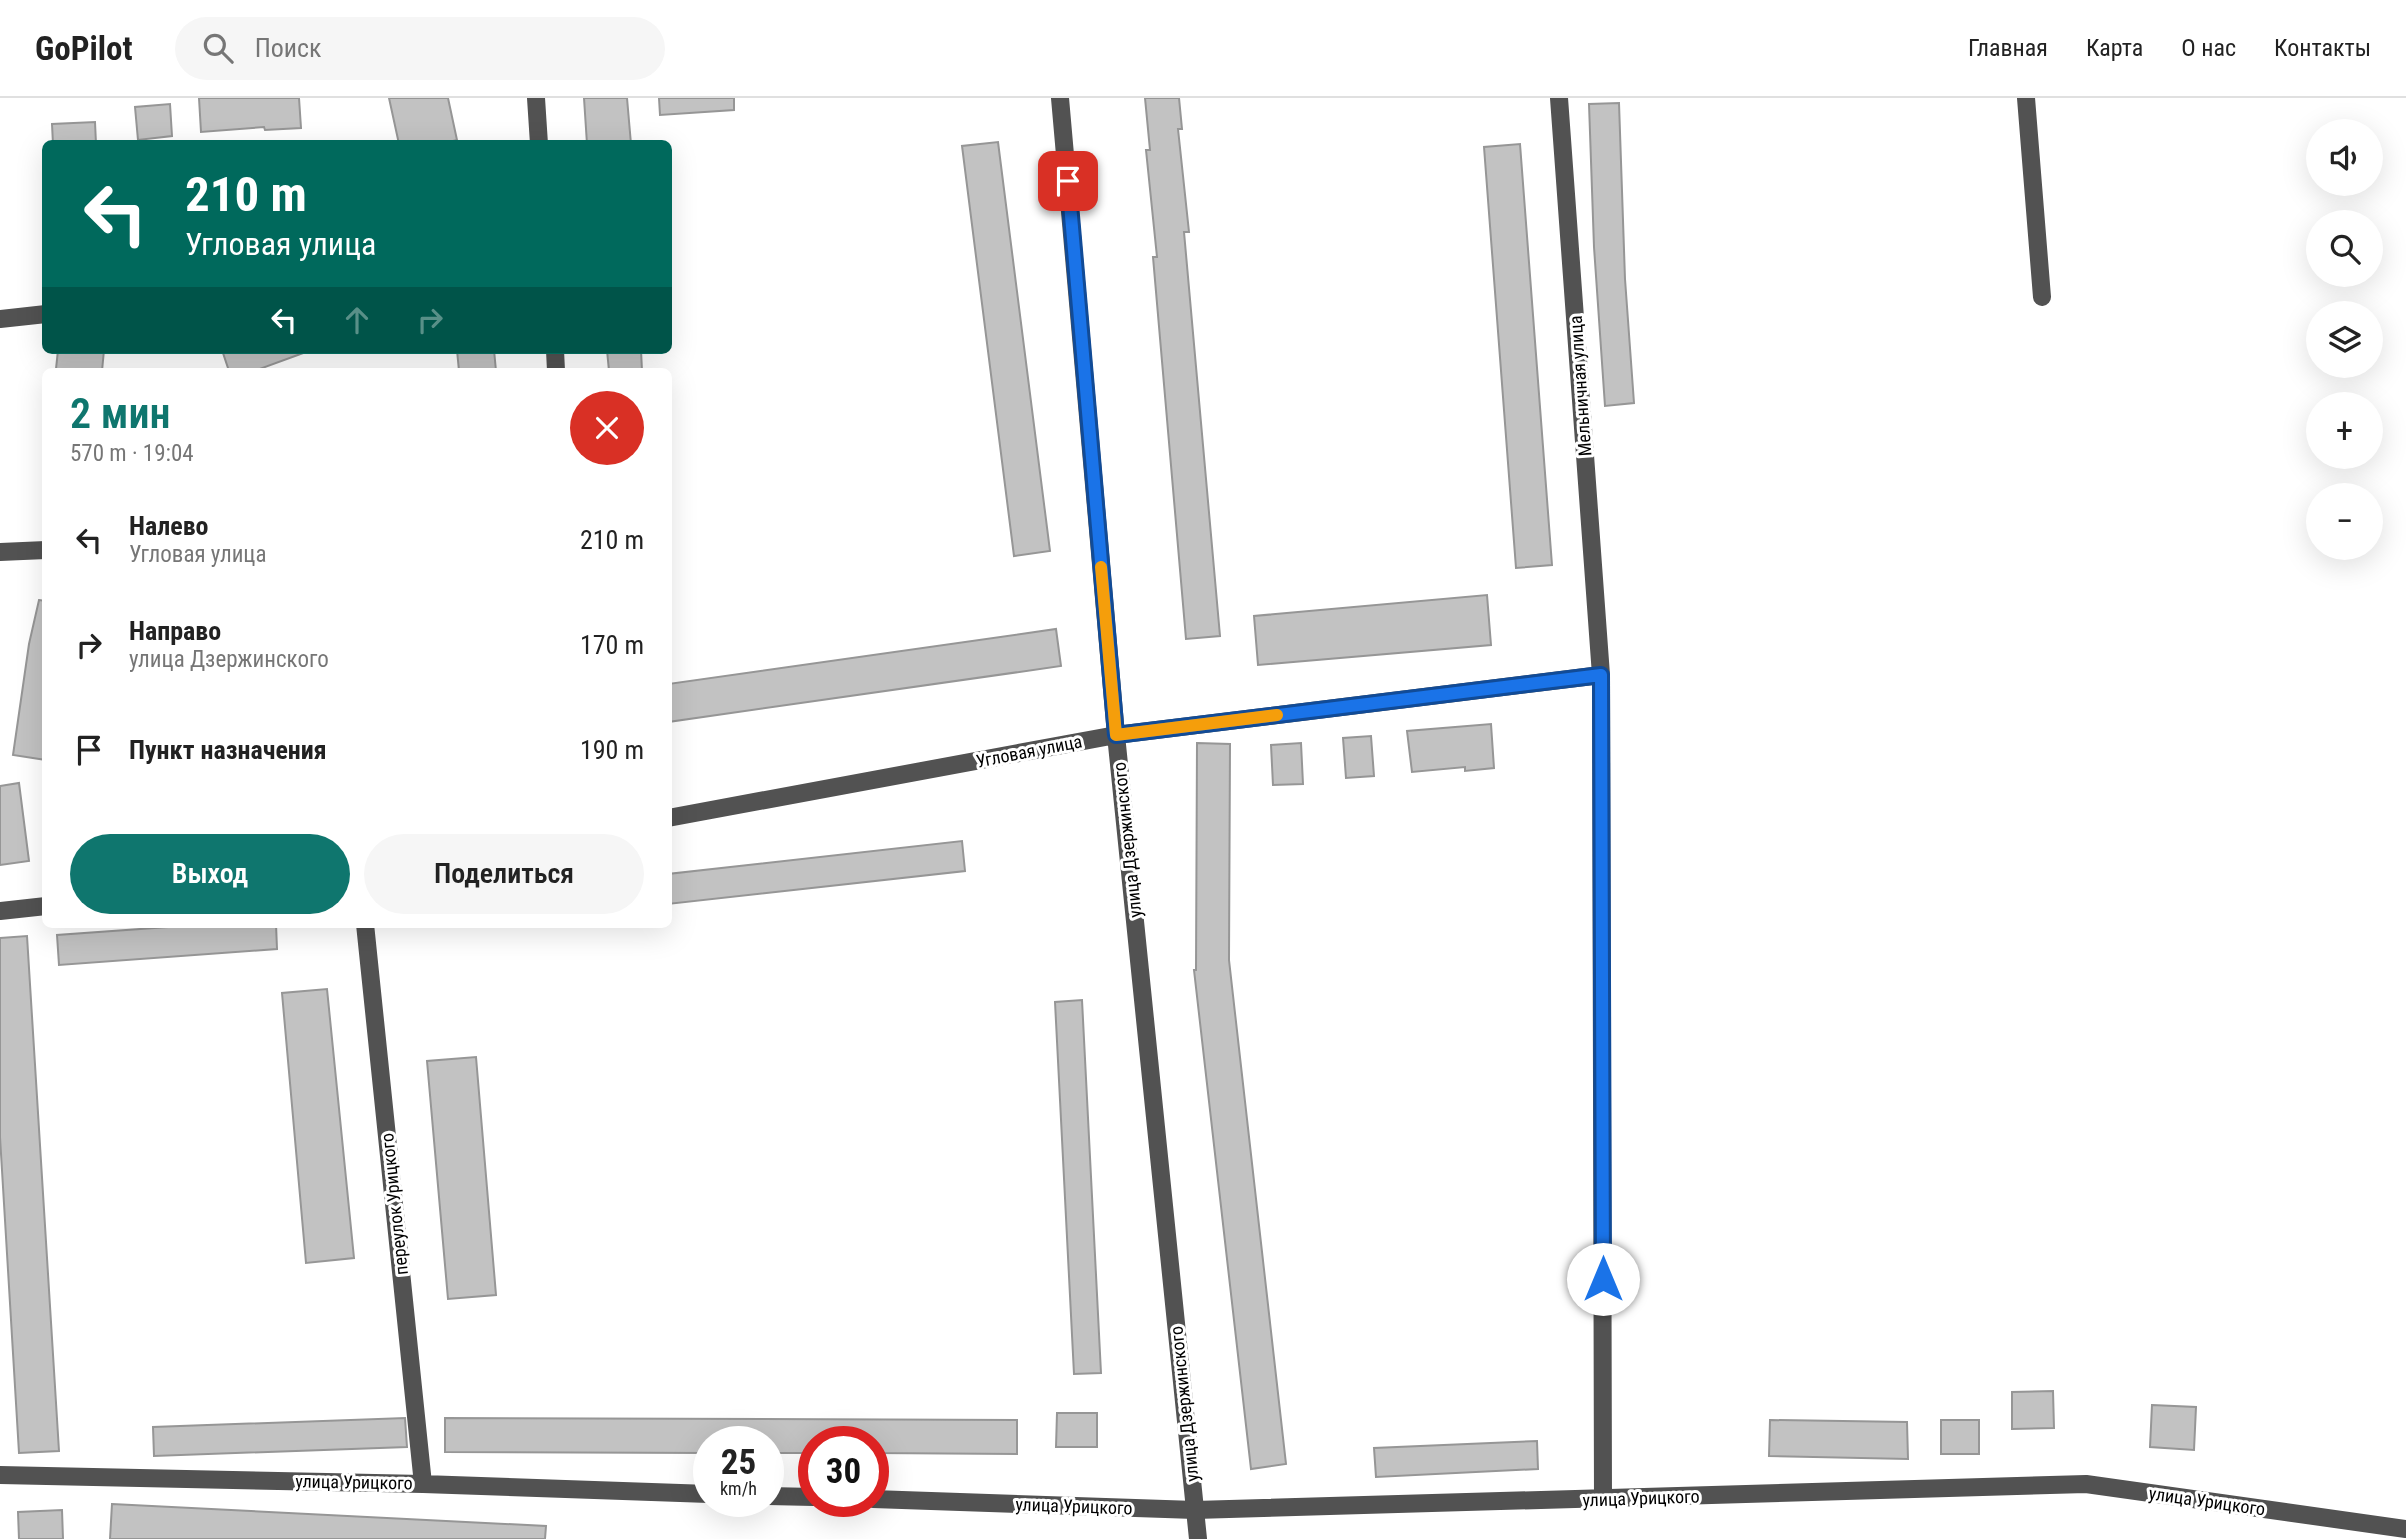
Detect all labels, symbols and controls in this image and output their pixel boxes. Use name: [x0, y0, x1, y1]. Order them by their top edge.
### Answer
search box: [175, 17, 665, 80]
text: GoPilot: [35, 29, 133, 68]
icon: search: [199, 29, 237, 67]
text: Поиск: [255, 33, 322, 63]
text: Главная: [1968, 34, 2048, 62]
text: Карта: [2086, 34, 2143, 62]
text: О нас: [2181, 34, 2236, 62]
text: Контакты: [2274, 34, 2371, 62]
map controls: [2306, 119, 2383, 560]
button: sound: [2306, 119, 2383, 196]
pin: [1038, 151, 1098, 211]
icon: arrive: [1049, 162, 1087, 200]
text: 210 m: [185, 166, 307, 223]
icon: left: [70, 168, 161, 259]
button: search: [2306, 210, 2383, 287]
text: Угловая улица: [185, 225, 376, 263]
icon: left: [265, 301, 303, 339]
icon: ahead: [338, 301, 376, 339]
icon: right: [411, 301, 449, 339]
button: layers: [2306, 301, 2383, 378]
street label: Мельничная улица: [1565, 315, 1595, 457]
text: 2 мин: [70, 389, 171, 438]
button: close: [570, 391, 644, 465]
button: +: [2306, 392, 2383, 469]
text: 570 m · 19:04: [70, 440, 194, 467]
button: −: [2306, 483, 2383, 560]
text: Налево: [129, 511, 209, 541]
icon: left: [70, 521, 108, 559]
text: 210 m: [580, 525, 644, 555]
text: Угловая улица: [129, 541, 266, 568]
text: Направо: [129, 616, 221, 646]
icon: right: [70, 626, 108, 664]
text: 170 m: [580, 630, 644, 660]
text: улица Дзержинского: [129, 646, 329, 673]
street label: Угловая улица: [974, 730, 1084, 772]
icon: arrive: [70, 731, 108, 769]
text: Пункт назначения: [129, 735, 327, 765]
text: 190 m: [580, 735, 644, 765]
street label: улица Дзержинского: [1108, 761, 1146, 919]
button: Выход: [70, 834, 350, 914]
button: Поделиться: [364, 834, 644, 914]
street label: переулок Урицкого: [376, 1132, 412, 1276]
position arrow: [1566, 1242, 1640, 1316]
street label: улица Дзержинского: [1165, 1325, 1203, 1483]
speed limit sign: 30: [798, 1426, 889, 1517]
text: 25: [721, 1442, 756, 1483]
street label: улица Урицкого: [295, 1470, 413, 1494]
text: km/h: [720, 1478, 757, 1499]
street label: улица Урицкого: [2148, 1482, 2266, 1520]
street label: улица Урицкого: [1582, 1485, 1700, 1511]
street label: улица Урицкого: [1015, 1493, 1133, 1519]

